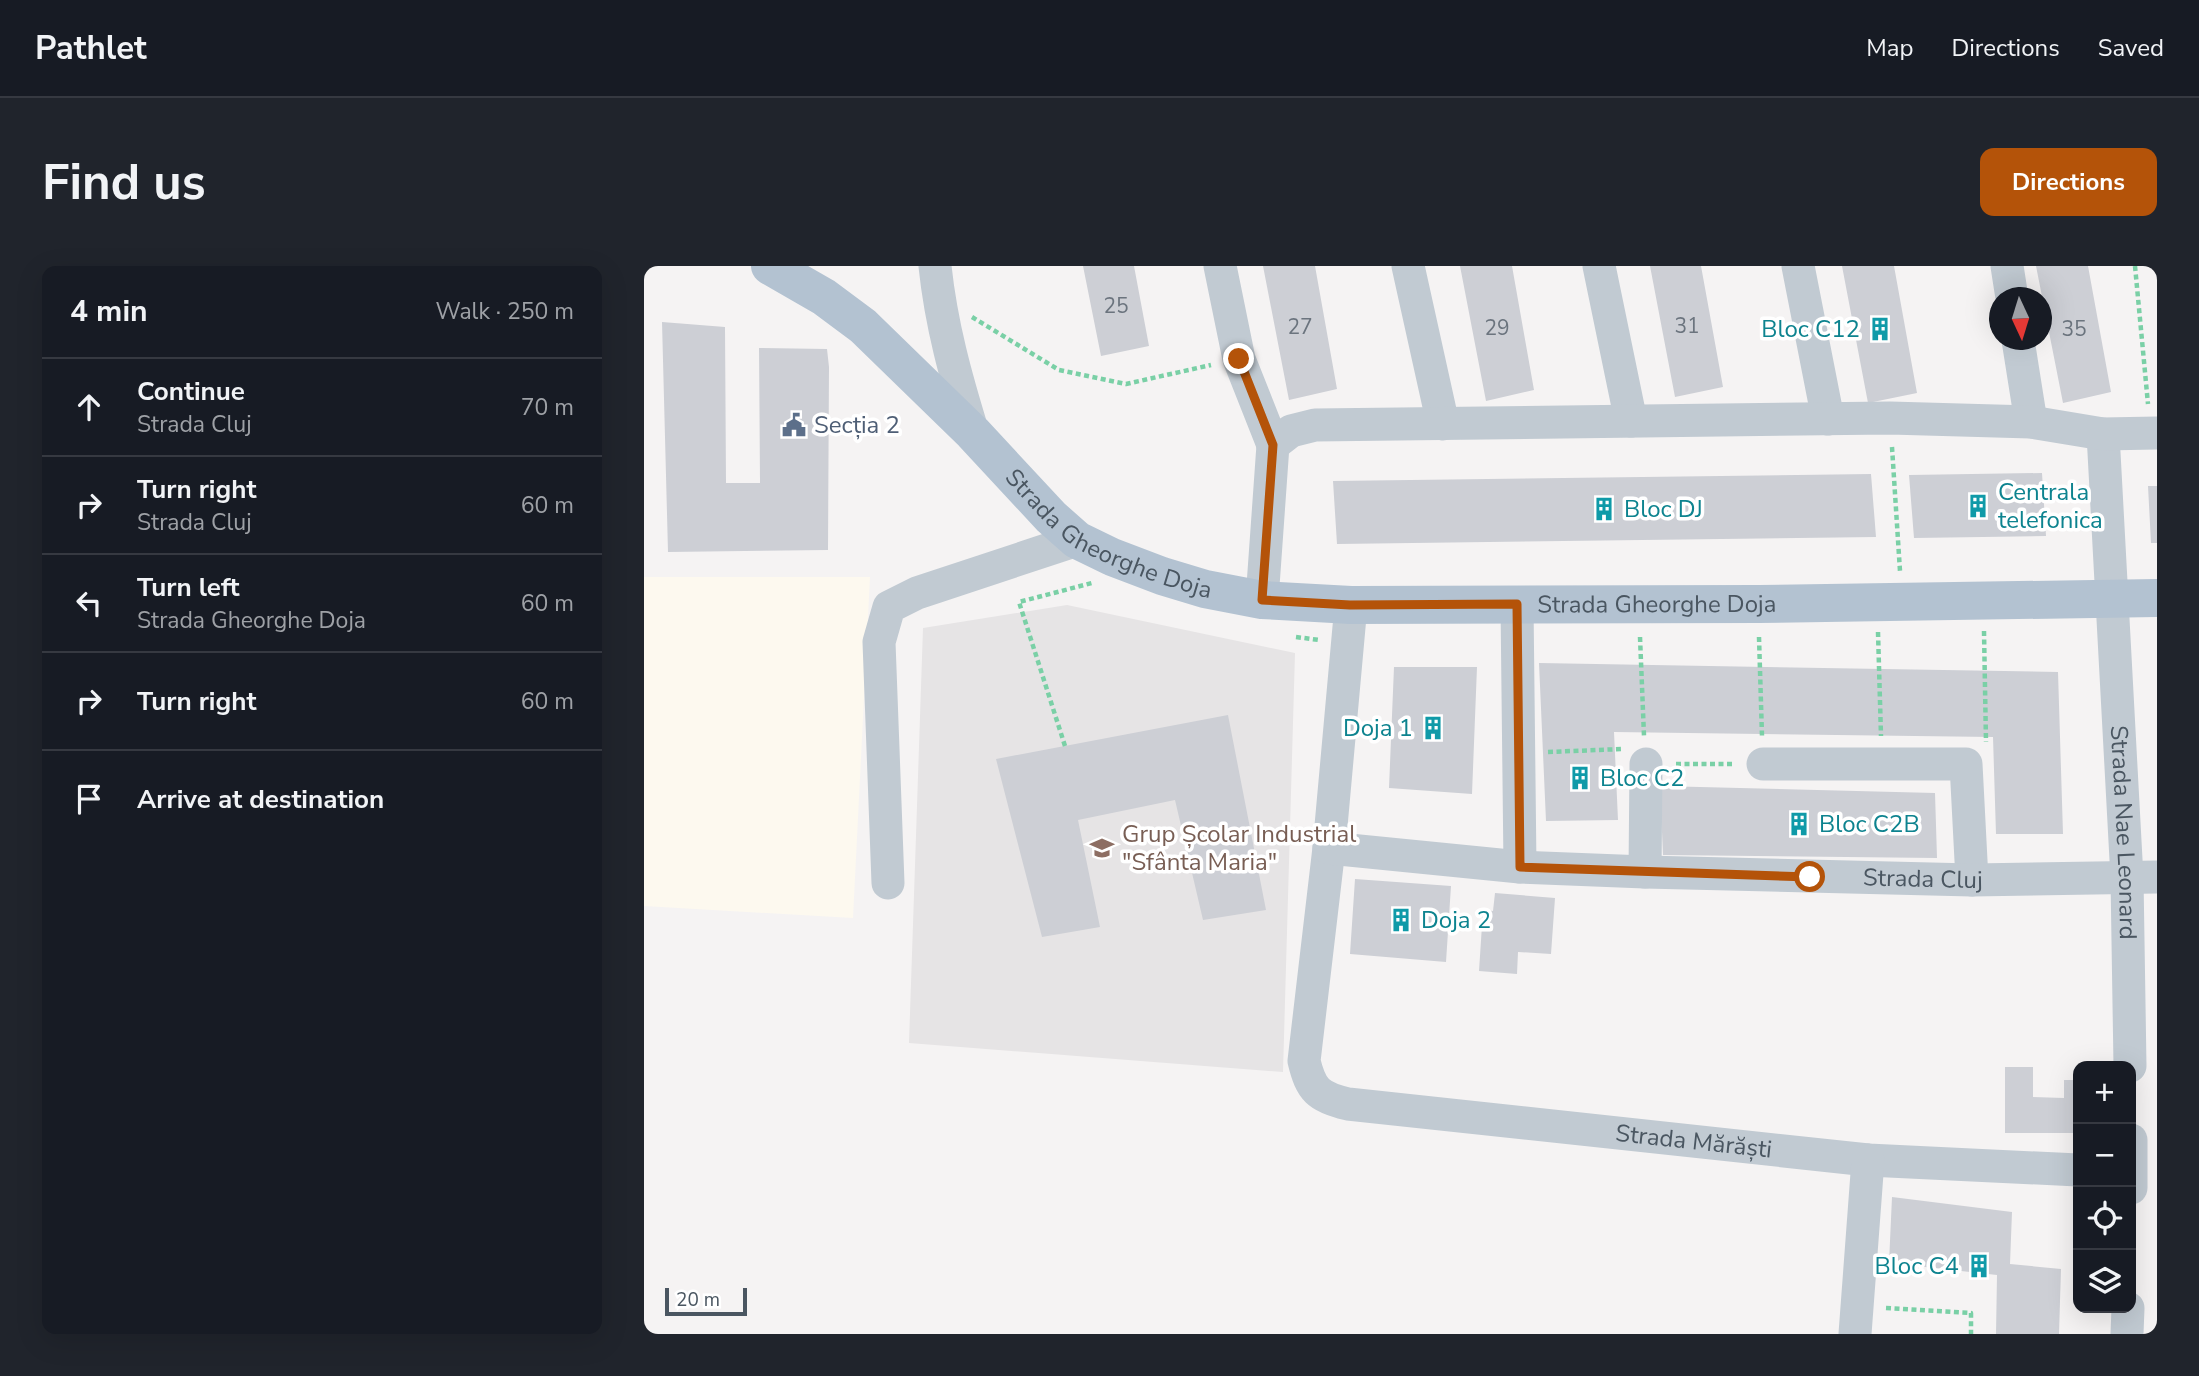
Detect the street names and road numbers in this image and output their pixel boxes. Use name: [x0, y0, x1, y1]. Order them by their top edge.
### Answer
street label: Strada Gheorghe Doja: [998, 462, 1215, 606]
street label: Strada Gheorghe Doja: [1537, 588, 1777, 621]
street label: Strada Nae Leonard: [2103, 724, 2144, 940]
street label: Strada Cluj: [1863, 861, 1983, 896]
street label: Strada Mărăști: [1614, 1117, 1774, 1166]

